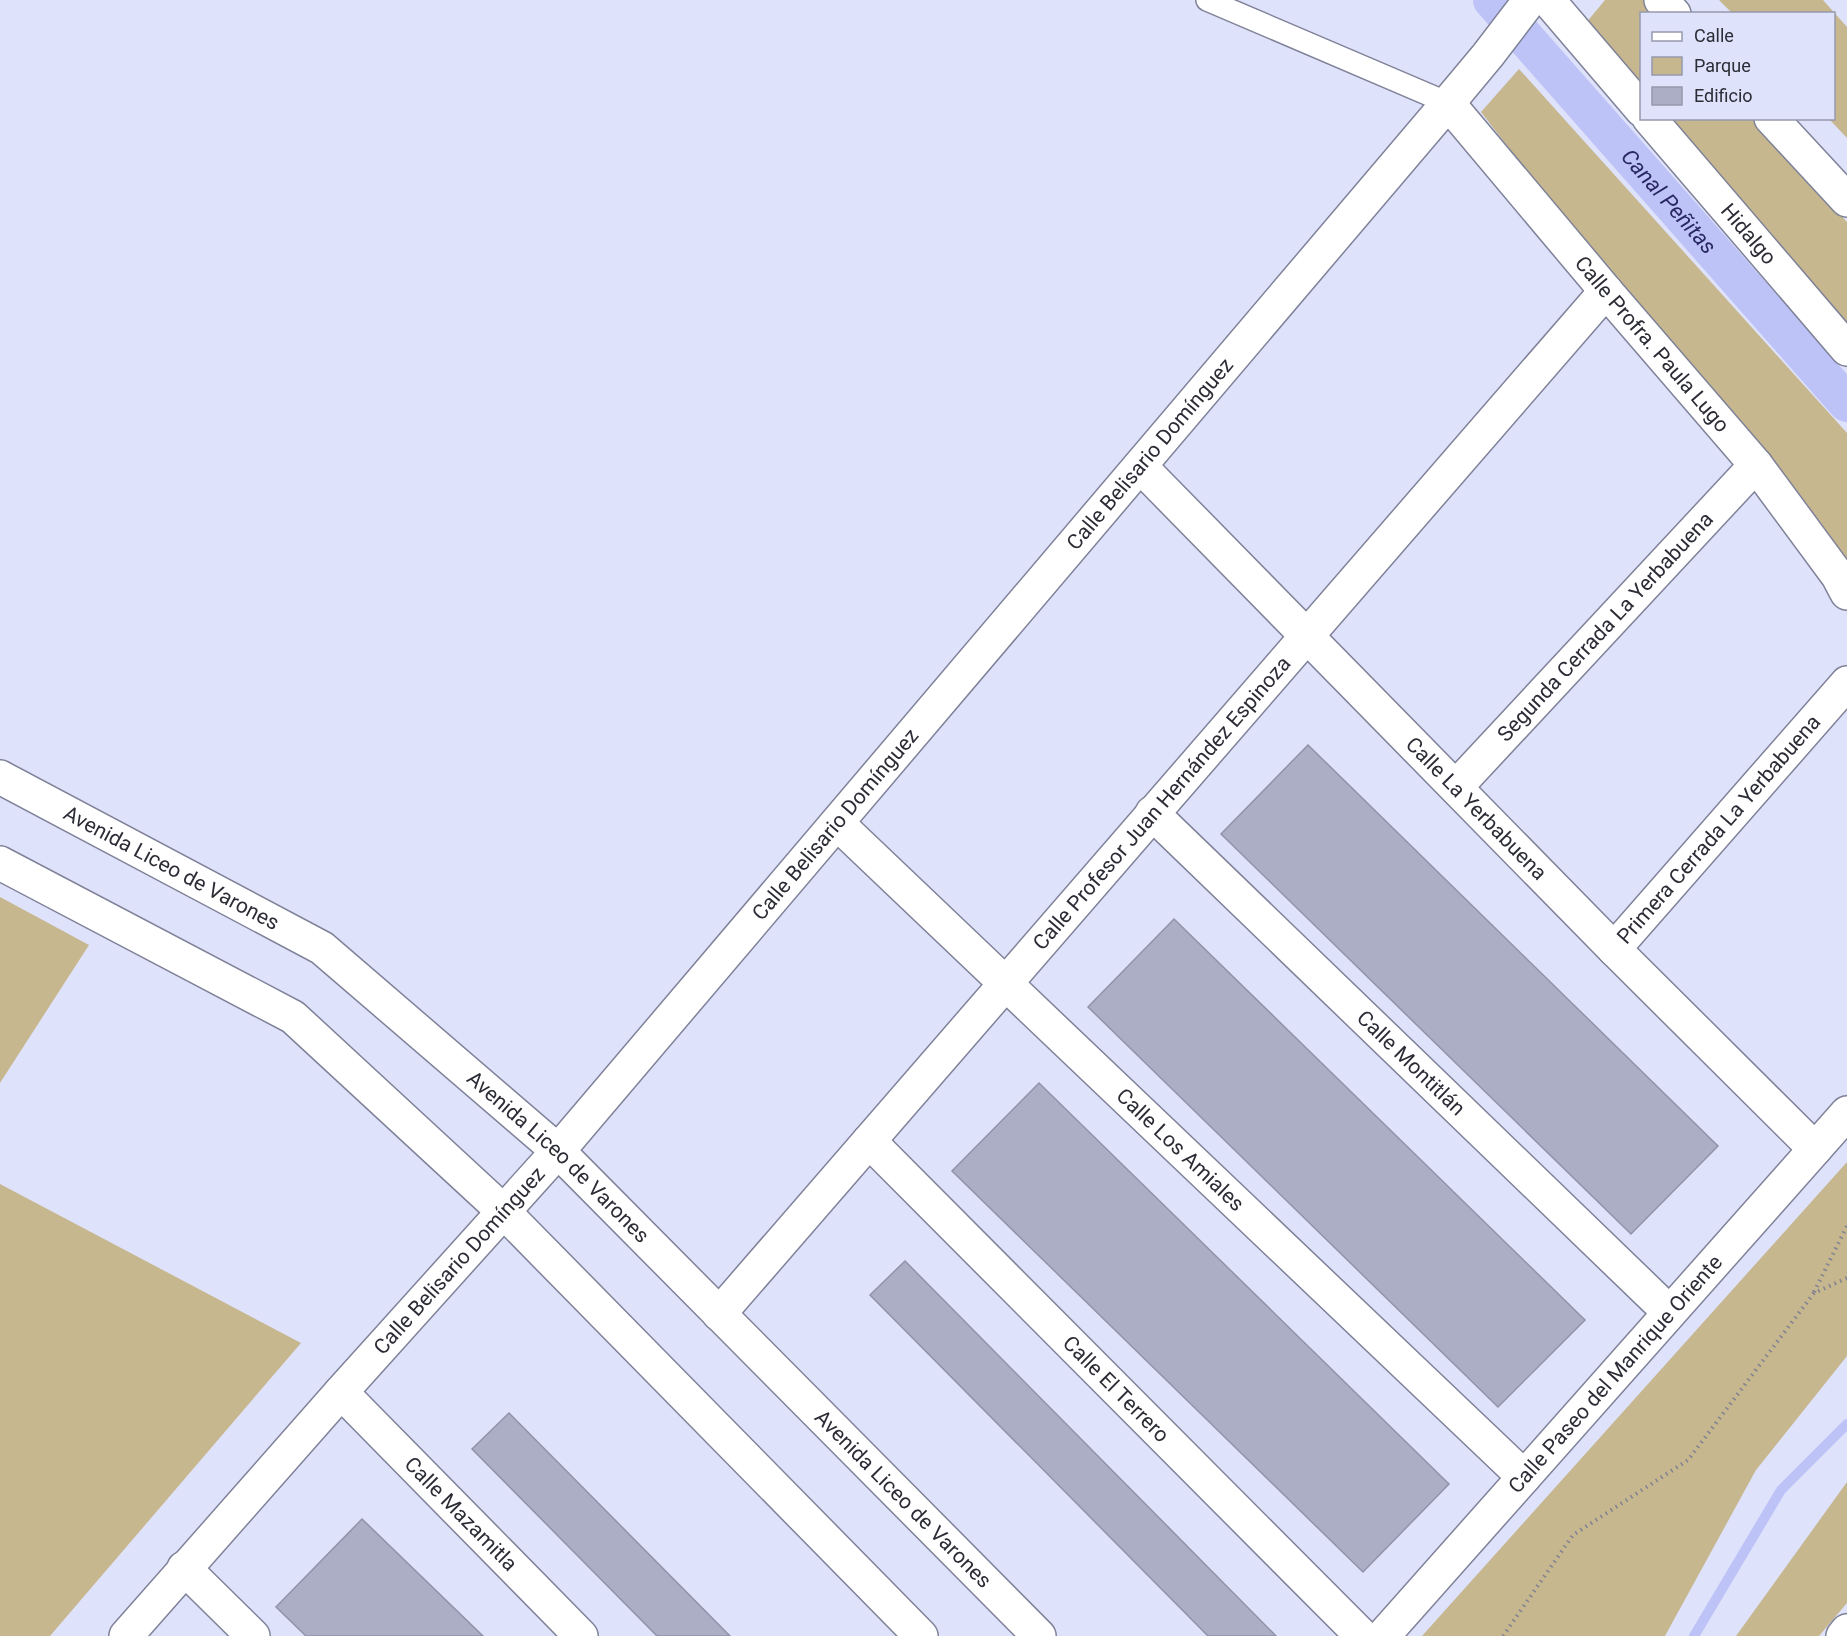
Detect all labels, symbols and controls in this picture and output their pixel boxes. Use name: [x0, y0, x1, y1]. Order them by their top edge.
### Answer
legend: [1640, 12, 1835, 120]
text: Calle: [1694, 25, 1734, 46]
text: Parque: [1694, 55, 1751, 76]
text: Edificio: [1694, 85, 1753, 106]
water label: Canal Peñitas: [1617, 144, 1722, 258]
street label: Hidalgo: [1716, 199, 1781, 269]
street label: Calle Profra. Paula Lugo: [1570, 251, 1734, 437]
street label: Calle Belisario Domínguez: [1062, 353, 1238, 555]
street label: Segunda Cerrada La Yerbabuena: [1493, 507, 1718, 746]
street label: Calle Profesor Juan Hernández Espinoza: [1028, 652, 1295, 955]
street label: Primera Cerrada La Yerbabuena: [1612, 710, 1825, 949]
street label: Calle Belisario Domínguez: [747, 724, 923, 925]
street label: Calle La Yerbabuena: [1401, 732, 1552, 885]
street label: Avenida Liceo de Varones: [60, 801, 283, 935]
street label: Calle Montitlán: [1352, 1006, 1470, 1120]
street label: Avenida Liceo de Varones: [462, 1066, 654, 1248]
street label: Calle Los Amiales: [1112, 1084, 1249, 1216]
street label: Calle Belisario Domínguez: [369, 1162, 550, 1359]
street label: Calle Paseo del Manrique Oriente: [1504, 1250, 1727, 1498]
street label: Calle El Terrero: [1058, 1331, 1174, 1447]
street label: Avenida Liceo de Varones: [810, 1405, 996, 1593]
street label: Calle Mazamitla: [400, 1452, 522, 1576]

